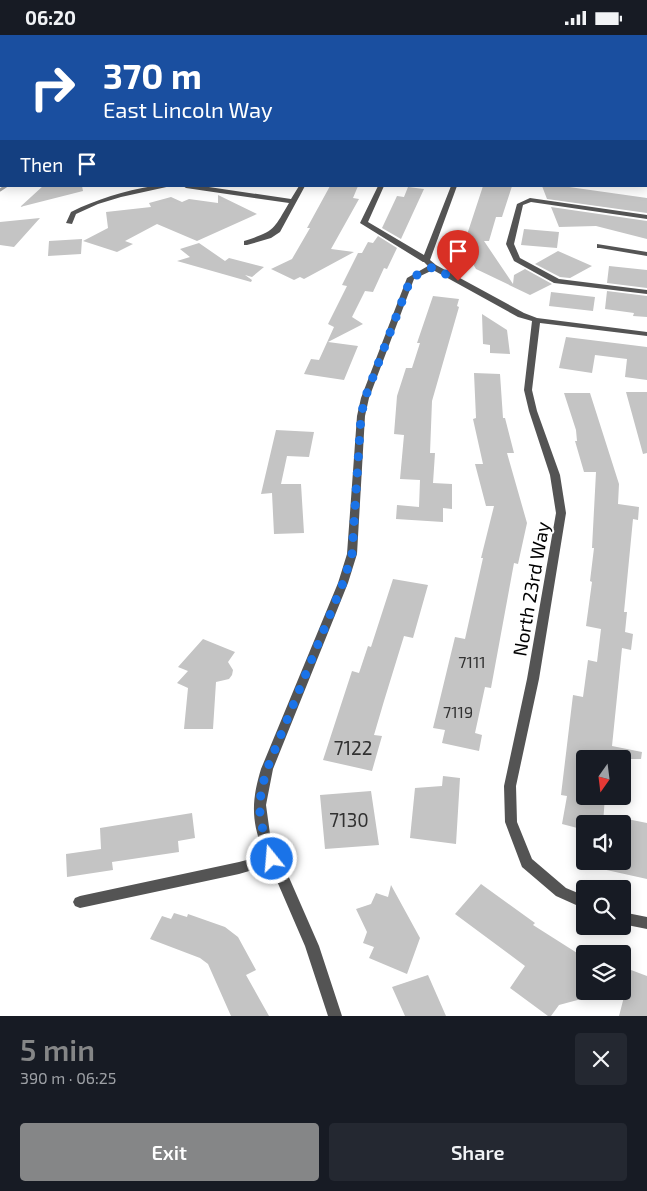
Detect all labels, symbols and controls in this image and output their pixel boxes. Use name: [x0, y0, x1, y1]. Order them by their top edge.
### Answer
text: 06:20: [25, 6, 76, 29]
text: 370 m: [103, 54, 202, 96]
icon: right: [20, 55, 85, 120]
text: East Lincoln Way: [103, 96, 273, 122]
icon: arrive: [73, 150, 101, 178]
text: Then: [20, 153, 63, 176]
pin: [437, 230, 479, 281]
icon: arrive: [444, 237, 472, 265]
street label: North 23rd Way: [507, 520, 554, 658]
house number: 7111: [458, 652, 486, 671]
house number: 7119: [443, 702, 473, 721]
house number: 7122: [334, 736, 372, 759]
north arrow: [576, 750, 631, 805]
map controls: [576, 750, 631, 1000]
house number: 7130: [329, 808, 369, 831]
button: sound: [576, 815, 631, 870]
position arrow: [245, 832, 297, 884]
button: search: [576, 880, 631, 935]
button: layers: [576, 945, 631, 1000]
text: 5 min: [20, 1031, 95, 1067]
button: close: [575, 1033, 627, 1085]
text: 390 m · 06:25: [20, 1068, 116, 1087]
button: Exit: [20, 1123, 319, 1181]
button: Share: [329, 1123, 627, 1181]

